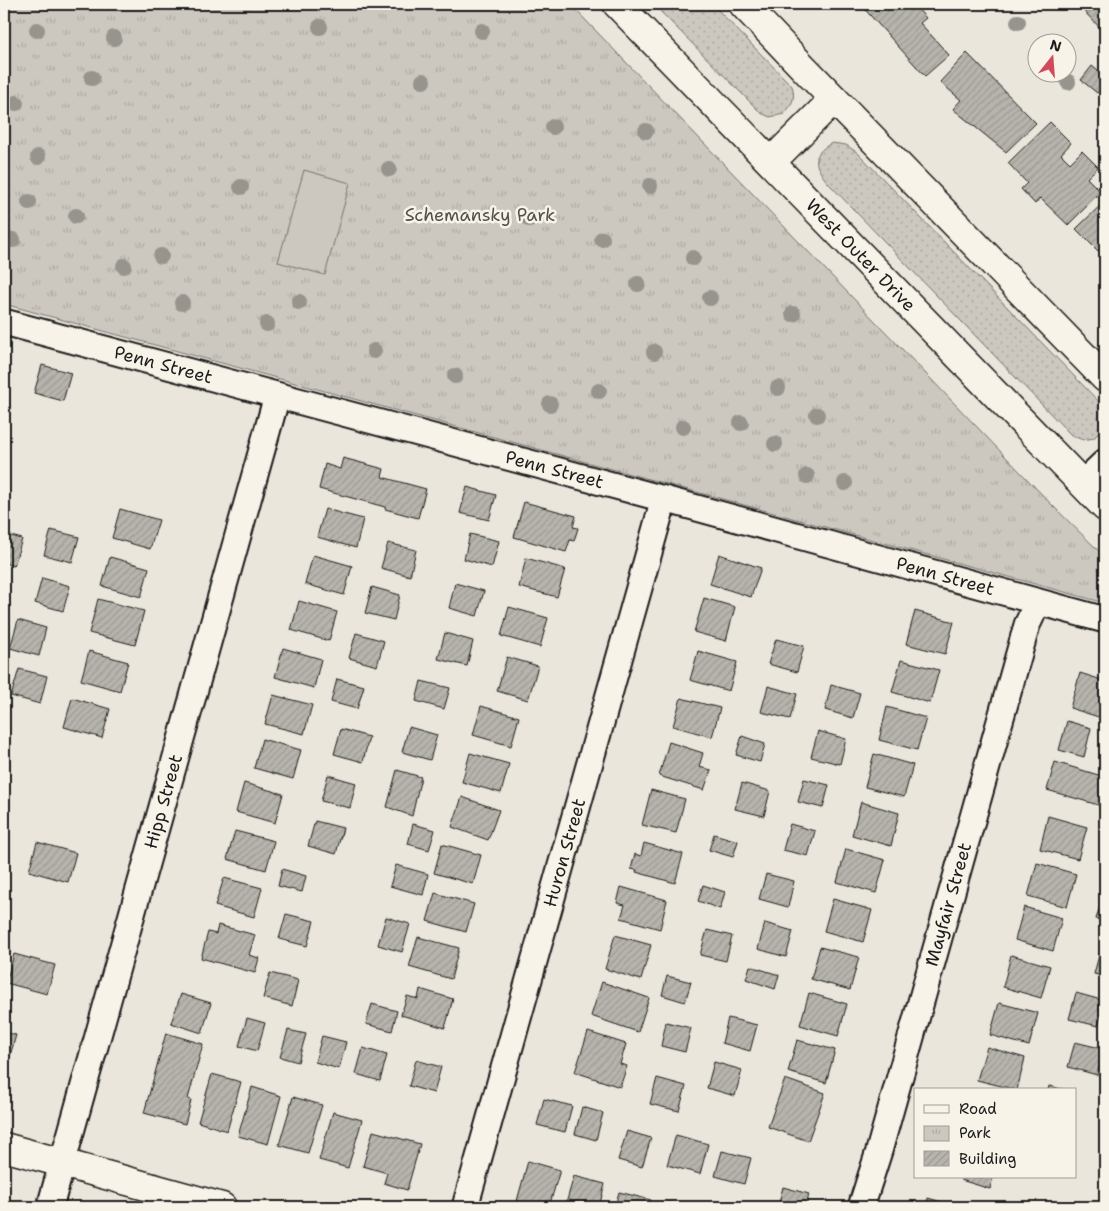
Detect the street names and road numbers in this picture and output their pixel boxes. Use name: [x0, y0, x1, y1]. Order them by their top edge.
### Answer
street label: West Outer Drive: [800, 194, 921, 317]
street label: Penn Street: [112, 340, 215, 389]
street label: Penn Street: [503, 445, 607, 494]
street label: Penn Street: [893, 551, 997, 601]
street label: Hipp Street: [139, 751, 188, 852]
street label: Huron Street: [538, 795, 591, 910]
street label: Mayfair Street: [920, 840, 977, 969]

